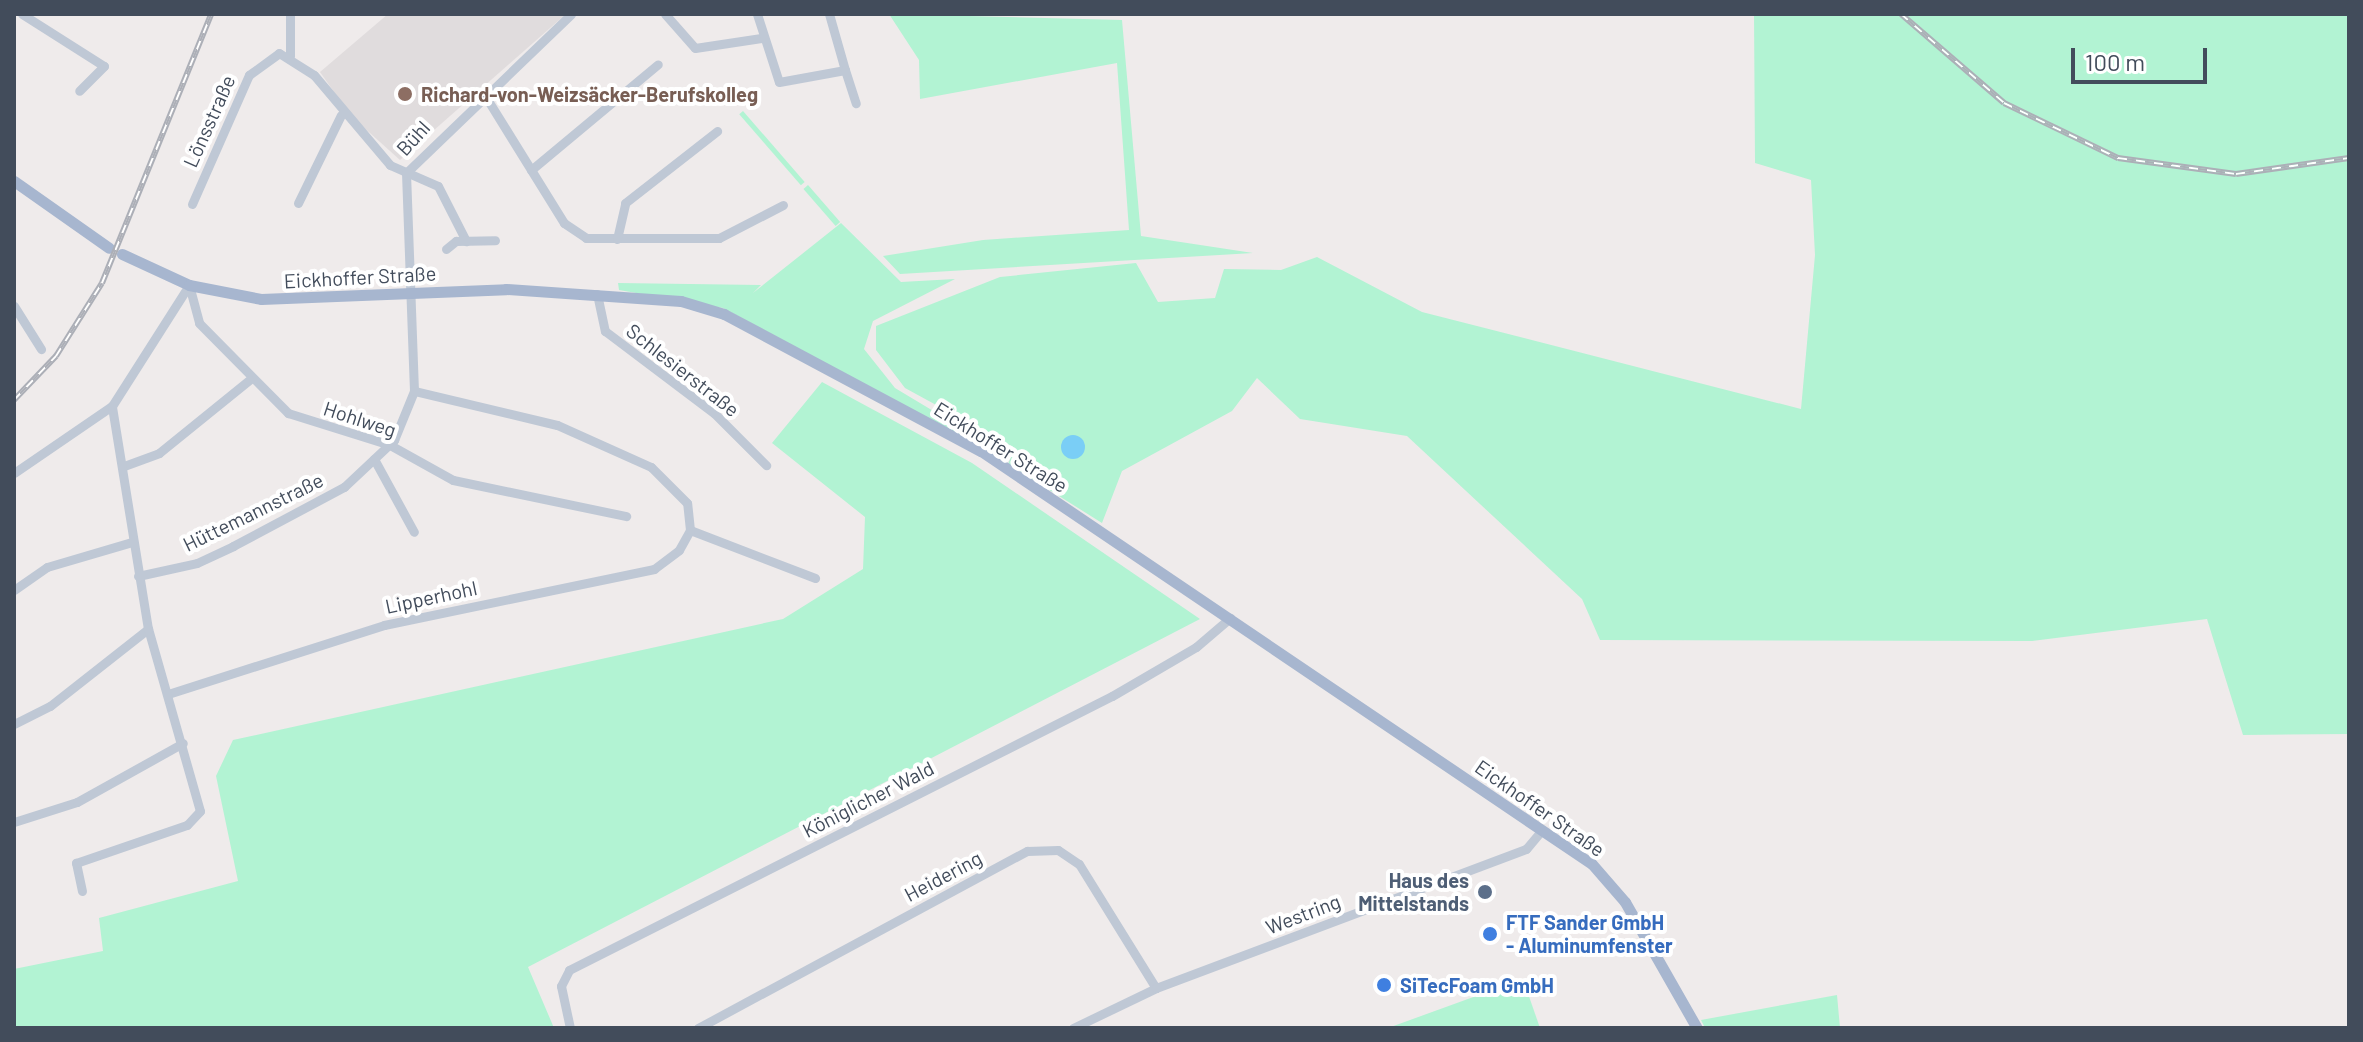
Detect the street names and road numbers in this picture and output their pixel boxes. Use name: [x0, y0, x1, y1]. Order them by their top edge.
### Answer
street label: Lönsstraße: [178, 71, 240, 171]
street label: Bühl: [391, 116, 435, 160]
street label: Eickhoffer Straße: [283, 261, 437, 293]
street label: Schlesierstraße: [622, 318, 744, 422]
street label: Hohlweg: [321, 396, 399, 442]
street label: Eickhoffer Straße: [930, 396, 1072, 498]
street label: Hüttemannstraße: [179, 468, 327, 556]
street label: Lipperhohl: [383, 576, 479, 618]
street label: Eickhoffer Straße: [1471, 754, 1609, 862]
street label: Königlicher Wald: [798, 756, 938, 842]
street label: Heidering: [900, 846, 986, 906]
street label: Westring: [1262, 889, 1344, 939]

